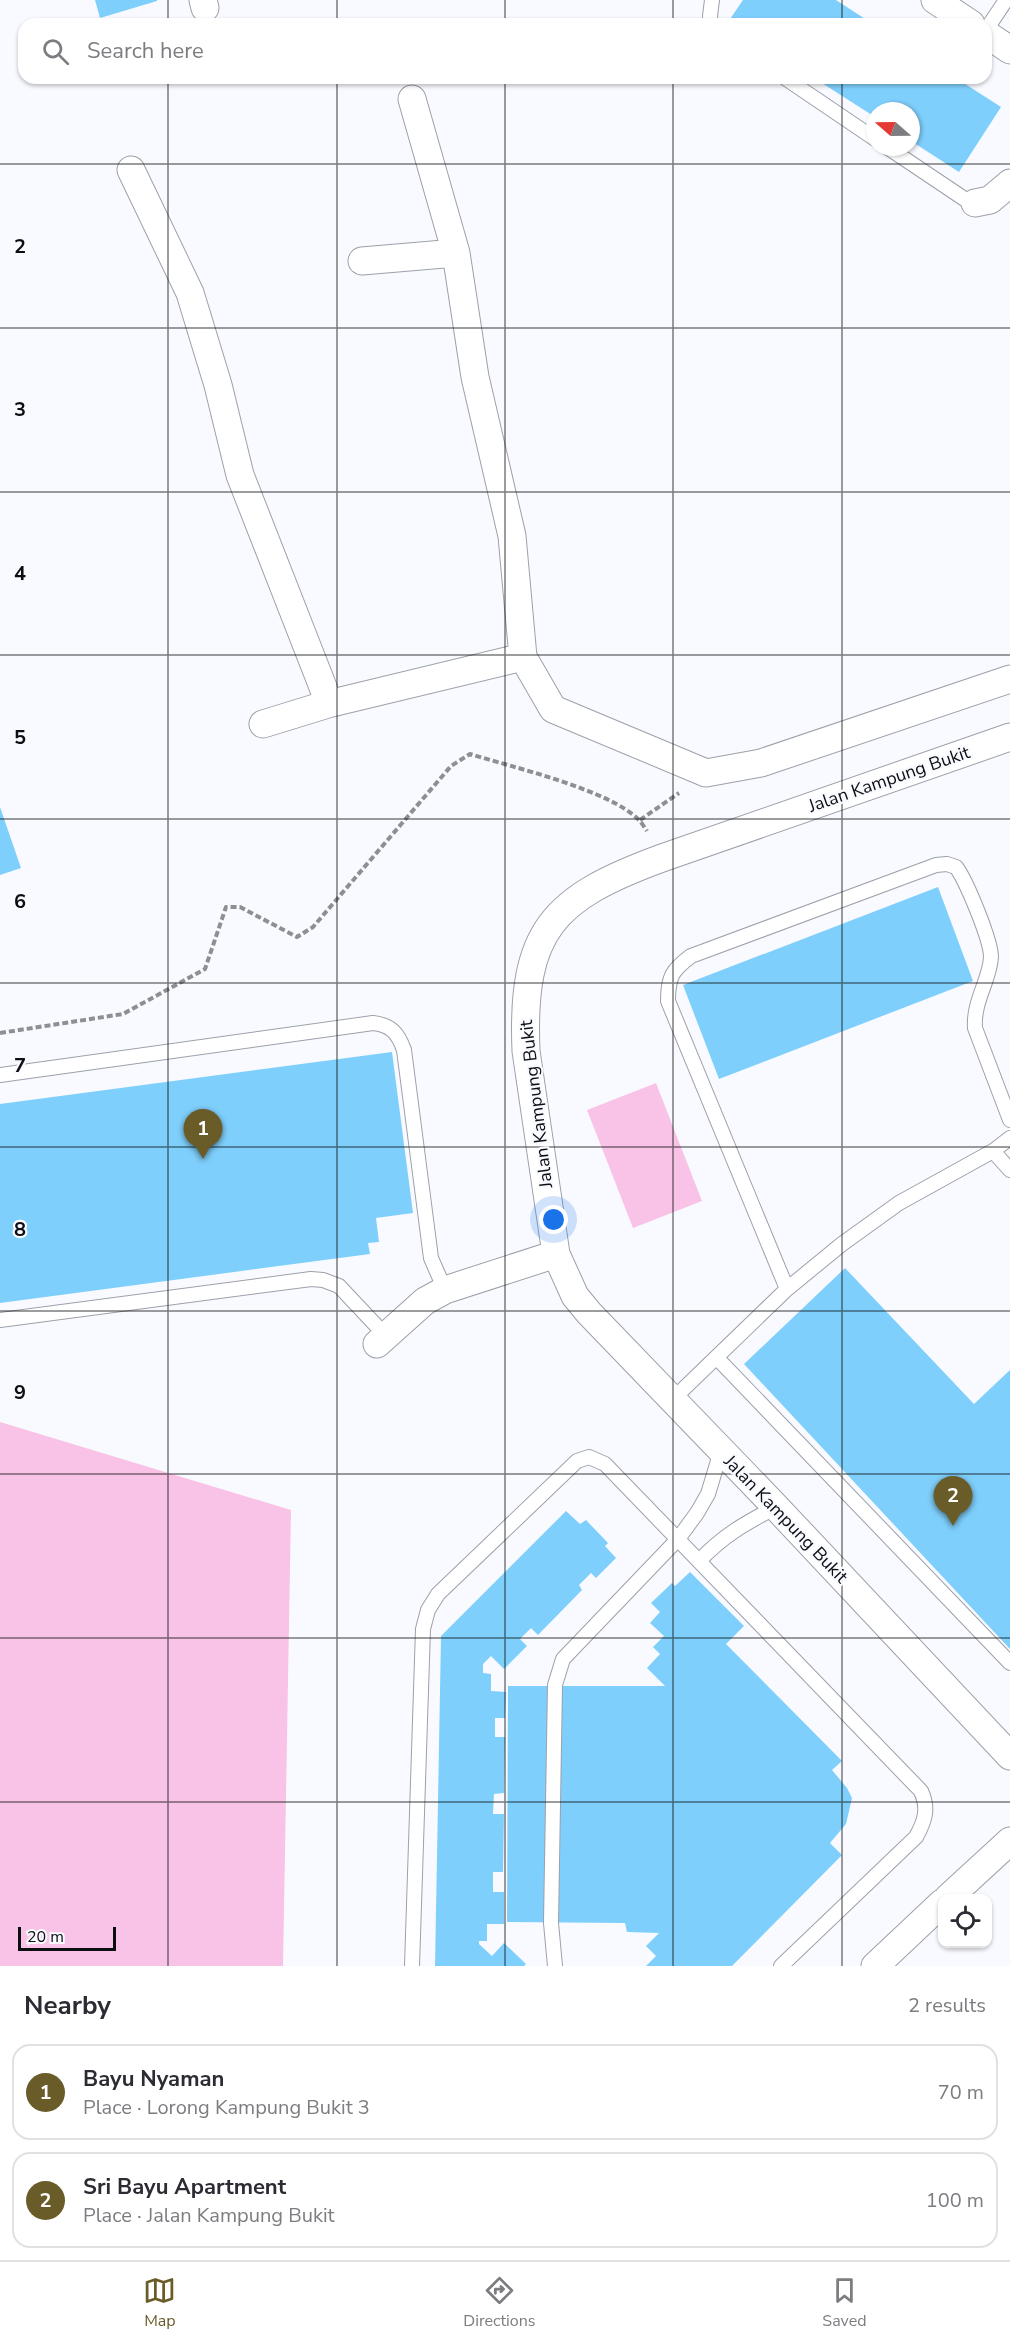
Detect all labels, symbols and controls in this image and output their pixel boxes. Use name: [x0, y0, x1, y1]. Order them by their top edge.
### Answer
search box: [18, 18, 992, 84]
icon: search: [39, 35, 72, 68]
text: Search here: [87, 36, 204, 66]
north arrow: [866, 102, 920, 156]
text: 2: [14, 233, 26, 260]
text: 3: [14, 396, 26, 423]
text: 4: [14, 560, 26, 587]
text: 5: [14, 724, 26, 751]
street label: Jalan Kampung Bukit: [804, 740, 973, 818]
text: 6: [14, 888, 26, 915]
street label: Jalan Kampung Bukit: [514, 1018, 558, 1190]
text: 7: [14, 1052, 26, 1079]
pin: 1: [184, 1110, 222, 1159]
your location: [539, 1205, 568, 1234]
text: 8: [14, 1216, 26, 1243]
text: 9: [14, 1379, 26, 1406]
street label: Jalan Kampung Bukit: [718, 1449, 854, 1589]
pin: 2: [934, 1476, 972, 1526]
map controls: [938, 1894, 992, 1948]
button: locate: [938, 1894, 992, 1948]
scale bar: [18, 1924, 116, 1952]
text: 20 m: [27, 1926, 64, 1948]
text: Nearby: [24, 1988, 111, 2023]
text: 2 results: [908, 1992, 986, 2019]
text: Bayu Nyaman: [83, 2064, 224, 2094]
text: 1: [40, 2079, 52, 2106]
text: 70 m: [938, 2079, 984, 2106]
text: Place · Lorong Kampung Bukit 3: [83, 2094, 370, 2121]
text: Sri Bayu Apartment: [83, 2172, 286, 2202]
text: 2: [40, 2187, 52, 2214]
text: 100 m: [926, 2187, 984, 2214]
text: Place · Jalan Kampung Bukit: [83, 2202, 335, 2229]
tab: Map: [143, 2274, 176, 2332]
tab: Directions: [463, 2274, 535, 2332]
tab: Saved: [822, 2274, 867, 2332]

